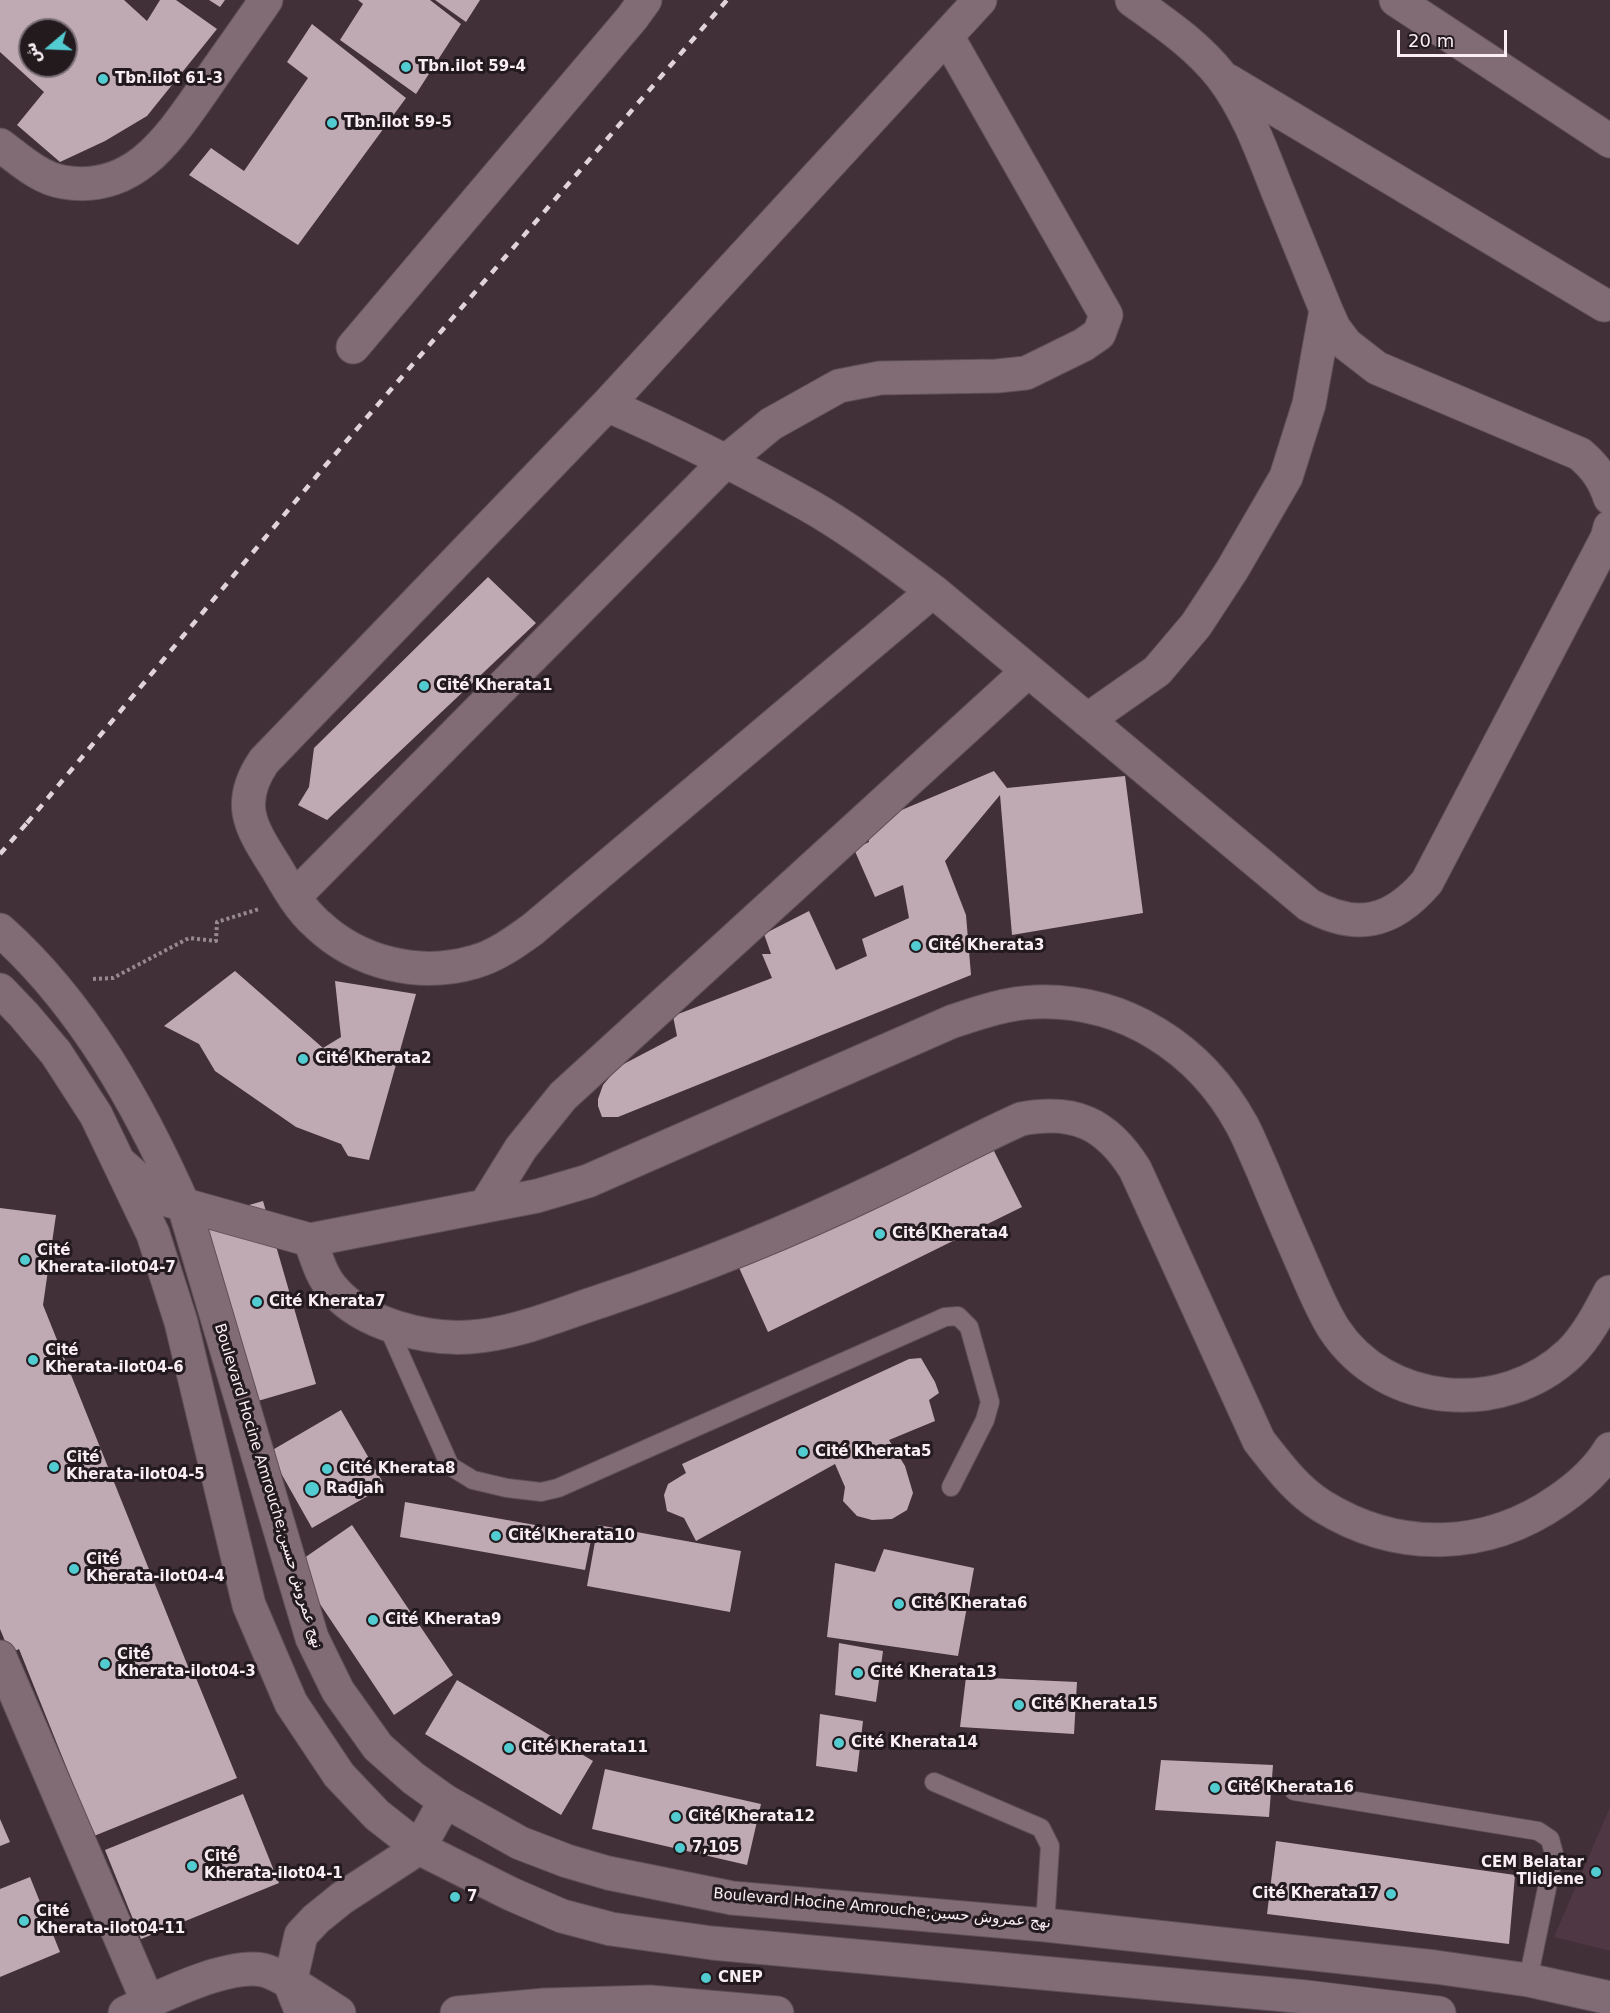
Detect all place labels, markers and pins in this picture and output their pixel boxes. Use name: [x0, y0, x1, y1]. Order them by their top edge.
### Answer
place label: Tbn.ilot 59-4: [418, 58, 526, 76]
marker: Tbn.ilot 59-4: [399, 60, 413, 74]
place label: Tbn.ilot 61-3: [115, 70, 223, 88]
marker: Tbn.ilot 61-3: [96, 72, 110, 86]
place label: Tbn.ilot 59-5: [344, 114, 452, 132]
marker: Tbn.ilot 59-5: [325, 116, 339, 130]
place label: Cité Kherata1: [436, 677, 552, 695]
marker: Cité Kherata1: [417, 679, 431, 693]
place label: Cité Kherata3: [928, 937, 1044, 955]
marker: Cité Kherata3: [909, 939, 923, 953]
place label: Cité Kherata2: [315, 1050, 431, 1068]
marker: Cité Kherata2: [296, 1052, 310, 1066]
place label: Cité Kherata4: [892, 1225, 1008, 1243]
marker: Cité Kherata4: [873, 1227, 887, 1241]
place label: Cité Kherata-ilot04-7: [37, 1242, 176, 1277]
marker: Cité Kherata-ilot04-7: [18, 1253, 32, 1267]
place label: Cité Kherata7: [269, 1293, 385, 1311]
marker: Cité Kherata7: [250, 1295, 264, 1309]
place label: Cité Kherata-ilot04-6: [45, 1342, 184, 1377]
marker: Cité Kherata-ilot04-6: [26, 1353, 40, 1367]
place label: Cité Kherata5: [815, 1443, 931, 1461]
marker: Cité Kherata5: [796, 1445, 810, 1459]
place label: Cité Kherata-ilot04-5: [66, 1449, 205, 1484]
marker: Cité Kherata-ilot04-5: [47, 1460, 61, 1474]
place label: Cité Kherata8: [339, 1460, 455, 1478]
marker: Cité Kherata8: [320, 1462, 334, 1476]
marker: Radjah: [303, 1480, 321, 1498]
place label: Radjah: [326, 1480, 384, 1498]
place label: Cité Kherata10: [508, 1527, 635, 1545]
marker: Cité Kherata10: [489, 1529, 503, 1543]
place label: Cité Kherata-ilot04-4: [86, 1551, 225, 1586]
marker: Cité Kherata-ilot04-4: [67, 1562, 81, 1576]
place label: Cité Kherata6: [911, 1595, 1027, 1613]
marker: Cité Kherata6: [892, 1597, 906, 1611]
place label: Cité Kherata9: [385, 1611, 501, 1629]
marker: Cité Kherata9: [366, 1613, 380, 1627]
place label: Cité Kherata-ilot04-3: [117, 1646, 256, 1681]
marker: Cité Kherata-ilot04-3: [98, 1657, 112, 1671]
place label: Cité Kherata13: [870, 1664, 997, 1682]
marker: Cité Kherata13: [851, 1666, 865, 1680]
place label: Cité Kherata15: [1031, 1696, 1158, 1714]
marker: Cité Kherata15: [1012, 1698, 1026, 1712]
place label: Cité Kherata14: [851, 1734, 978, 1752]
marker: Cité Kherata14: [832, 1736, 846, 1750]
place label: Cité Kherata11: [521, 1739, 648, 1757]
marker: Cité Kherata11: [502, 1741, 516, 1755]
place label: Cité Kherata16: [1227, 1779, 1354, 1797]
marker: Cité Kherata16: [1208, 1781, 1222, 1795]
place label: Cité Kherata12: [688, 1808, 815, 1826]
marker: Cité Kherata12: [669, 1810, 683, 1824]
place label: 7,105: [692, 1839, 739, 1857]
marker: 7,105: [673, 1841, 687, 1855]
place label: Cité Kherata-ilot04-1: [204, 1848, 343, 1883]
place label: CEM Belatar Tlidjene: [1481, 1854, 1584, 1889]
marker: Cité Kherata-ilot04-1: [185, 1859, 199, 1873]
marker: CEM Belatar Tlidjene: [1589, 1865, 1603, 1879]
place label: Cité Kherata17: [1252, 1885, 1379, 1903]
marker: Cité Kherata17: [1384, 1887, 1398, 1901]
place label: 7: [467, 1888, 477, 1906]
marker: 7: [448, 1890, 462, 1904]
place label: Cité Kherata-ilot04-11: [36, 1903, 185, 1938]
marker: Cité Kherata-ilot04-11: [17, 1914, 31, 1928]
place label: CNEP: [718, 1969, 763, 1987]
marker: CNEP: [699, 1971, 713, 1985]

